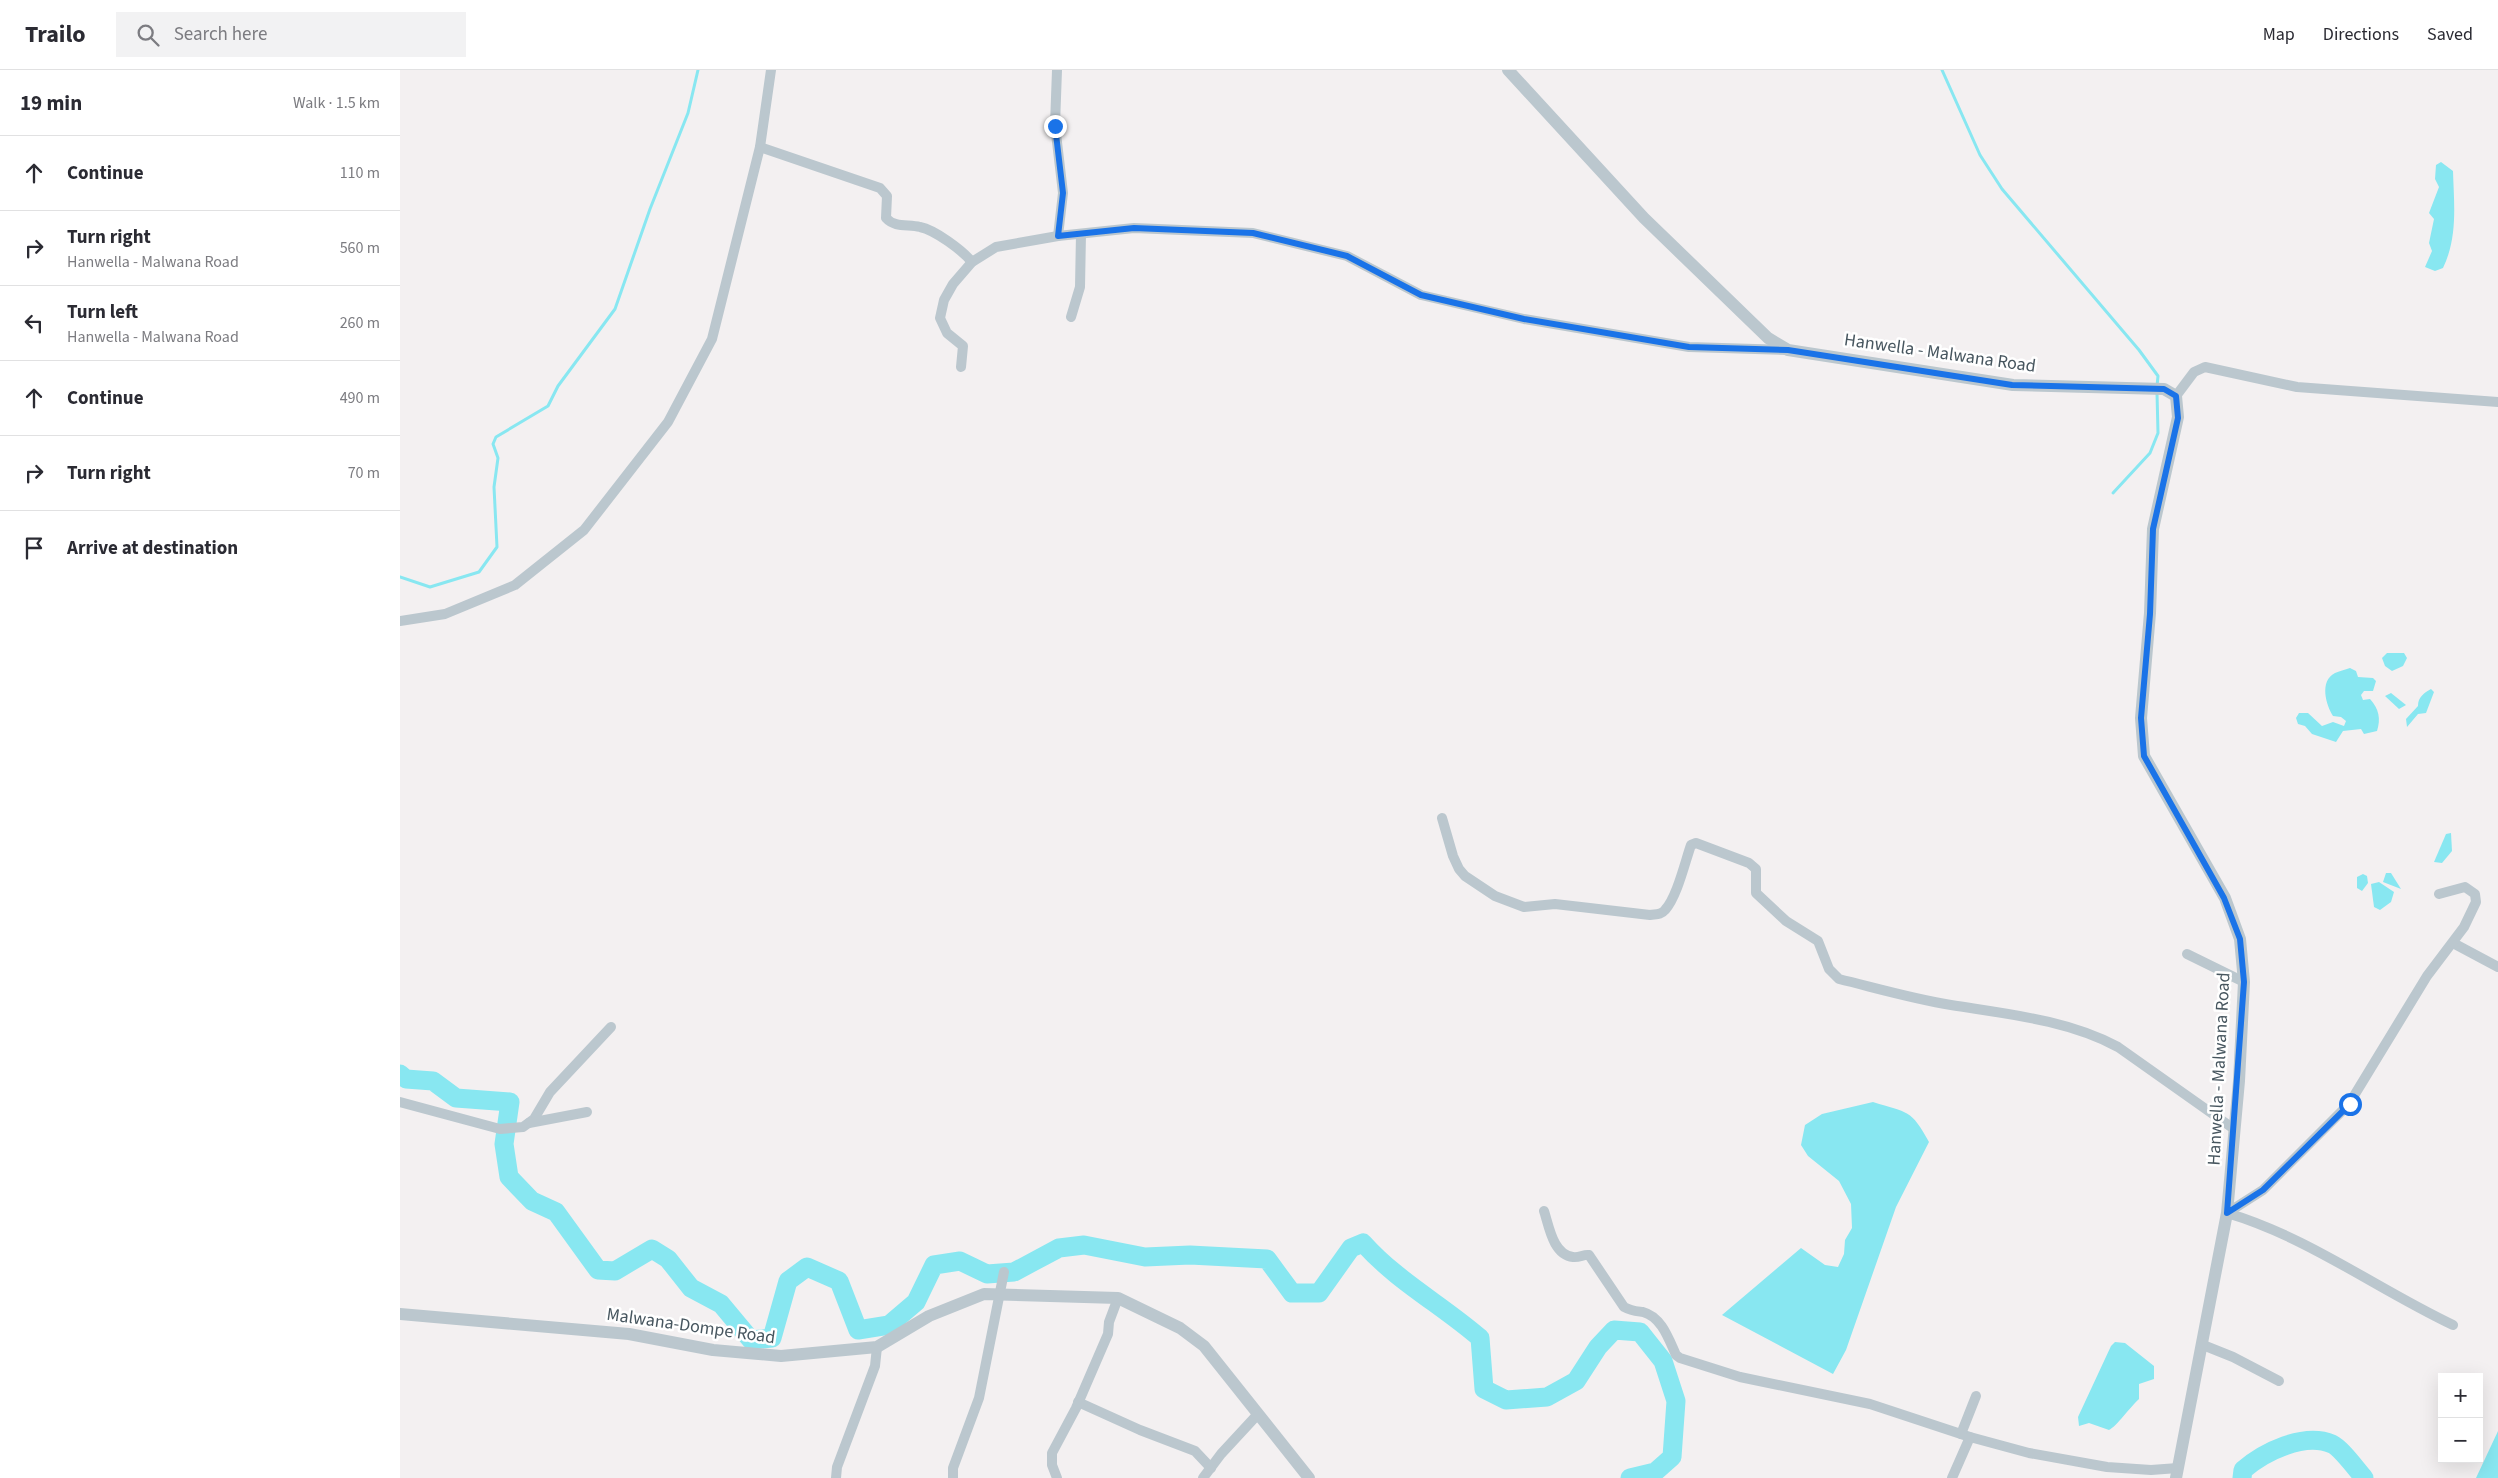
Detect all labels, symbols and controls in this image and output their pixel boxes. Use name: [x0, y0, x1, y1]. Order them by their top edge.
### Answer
search box: [116, 12, 466, 57]
text: Trailo: [25, 17, 86, 52]
icon: search: [134, 21, 162, 49]
text: Search here: [174, 21, 267, 48]
text: Map: [2263, 22, 2295, 47]
text: Directions: [2323, 22, 2399, 47]
text: Saved: [2427, 22, 2473, 47]
text: 19 min: [20, 88, 82, 118]
text: Walk · 1.5 km: [293, 92, 380, 114]
route end: [1044, 115, 1067, 138]
icon: ahead: [20, 159, 48, 187]
text: Continue: [67, 160, 144, 187]
text: 110 m: [340, 162, 380, 184]
text: Turn right: [67, 224, 151, 251]
icon: right: [20, 234, 48, 262]
text: 560 m: [340, 237, 380, 259]
text: Hanwella - Malwana Road: [67, 251, 239, 273]
text: Turn left: [67, 299, 138, 326]
icon: left: [20, 309, 48, 337]
text: 260 m: [340, 312, 380, 334]
text: Hanwella - Malwana Road: [67, 326, 239, 348]
street label: Hanwella - Malwana Road: [1843, 327, 2037, 379]
icon: ahead: [20, 384, 48, 412]
text: Continue: [67, 385, 144, 412]
text: 490 m: [340, 387, 380, 409]
icon: right: [20, 459, 48, 487]
text: Turn right: [67, 460, 151, 487]
text: 70 m: [348, 462, 380, 484]
icon: arrive: [20, 534, 48, 562]
text: Arrive at destination: [67, 535, 238, 562]
street label: Hanwella - Malwana Road: [2201, 972, 2237, 1166]
route start: [2339, 1093, 2362, 1116]
street label: Malwana-Dompe Road: [605, 1302, 777, 1350]
map controls: [2438, 1373, 2483, 1463]
button: +: [2438, 1373, 2483, 1418]
button: −: [2438, 1418, 2483, 1463]

